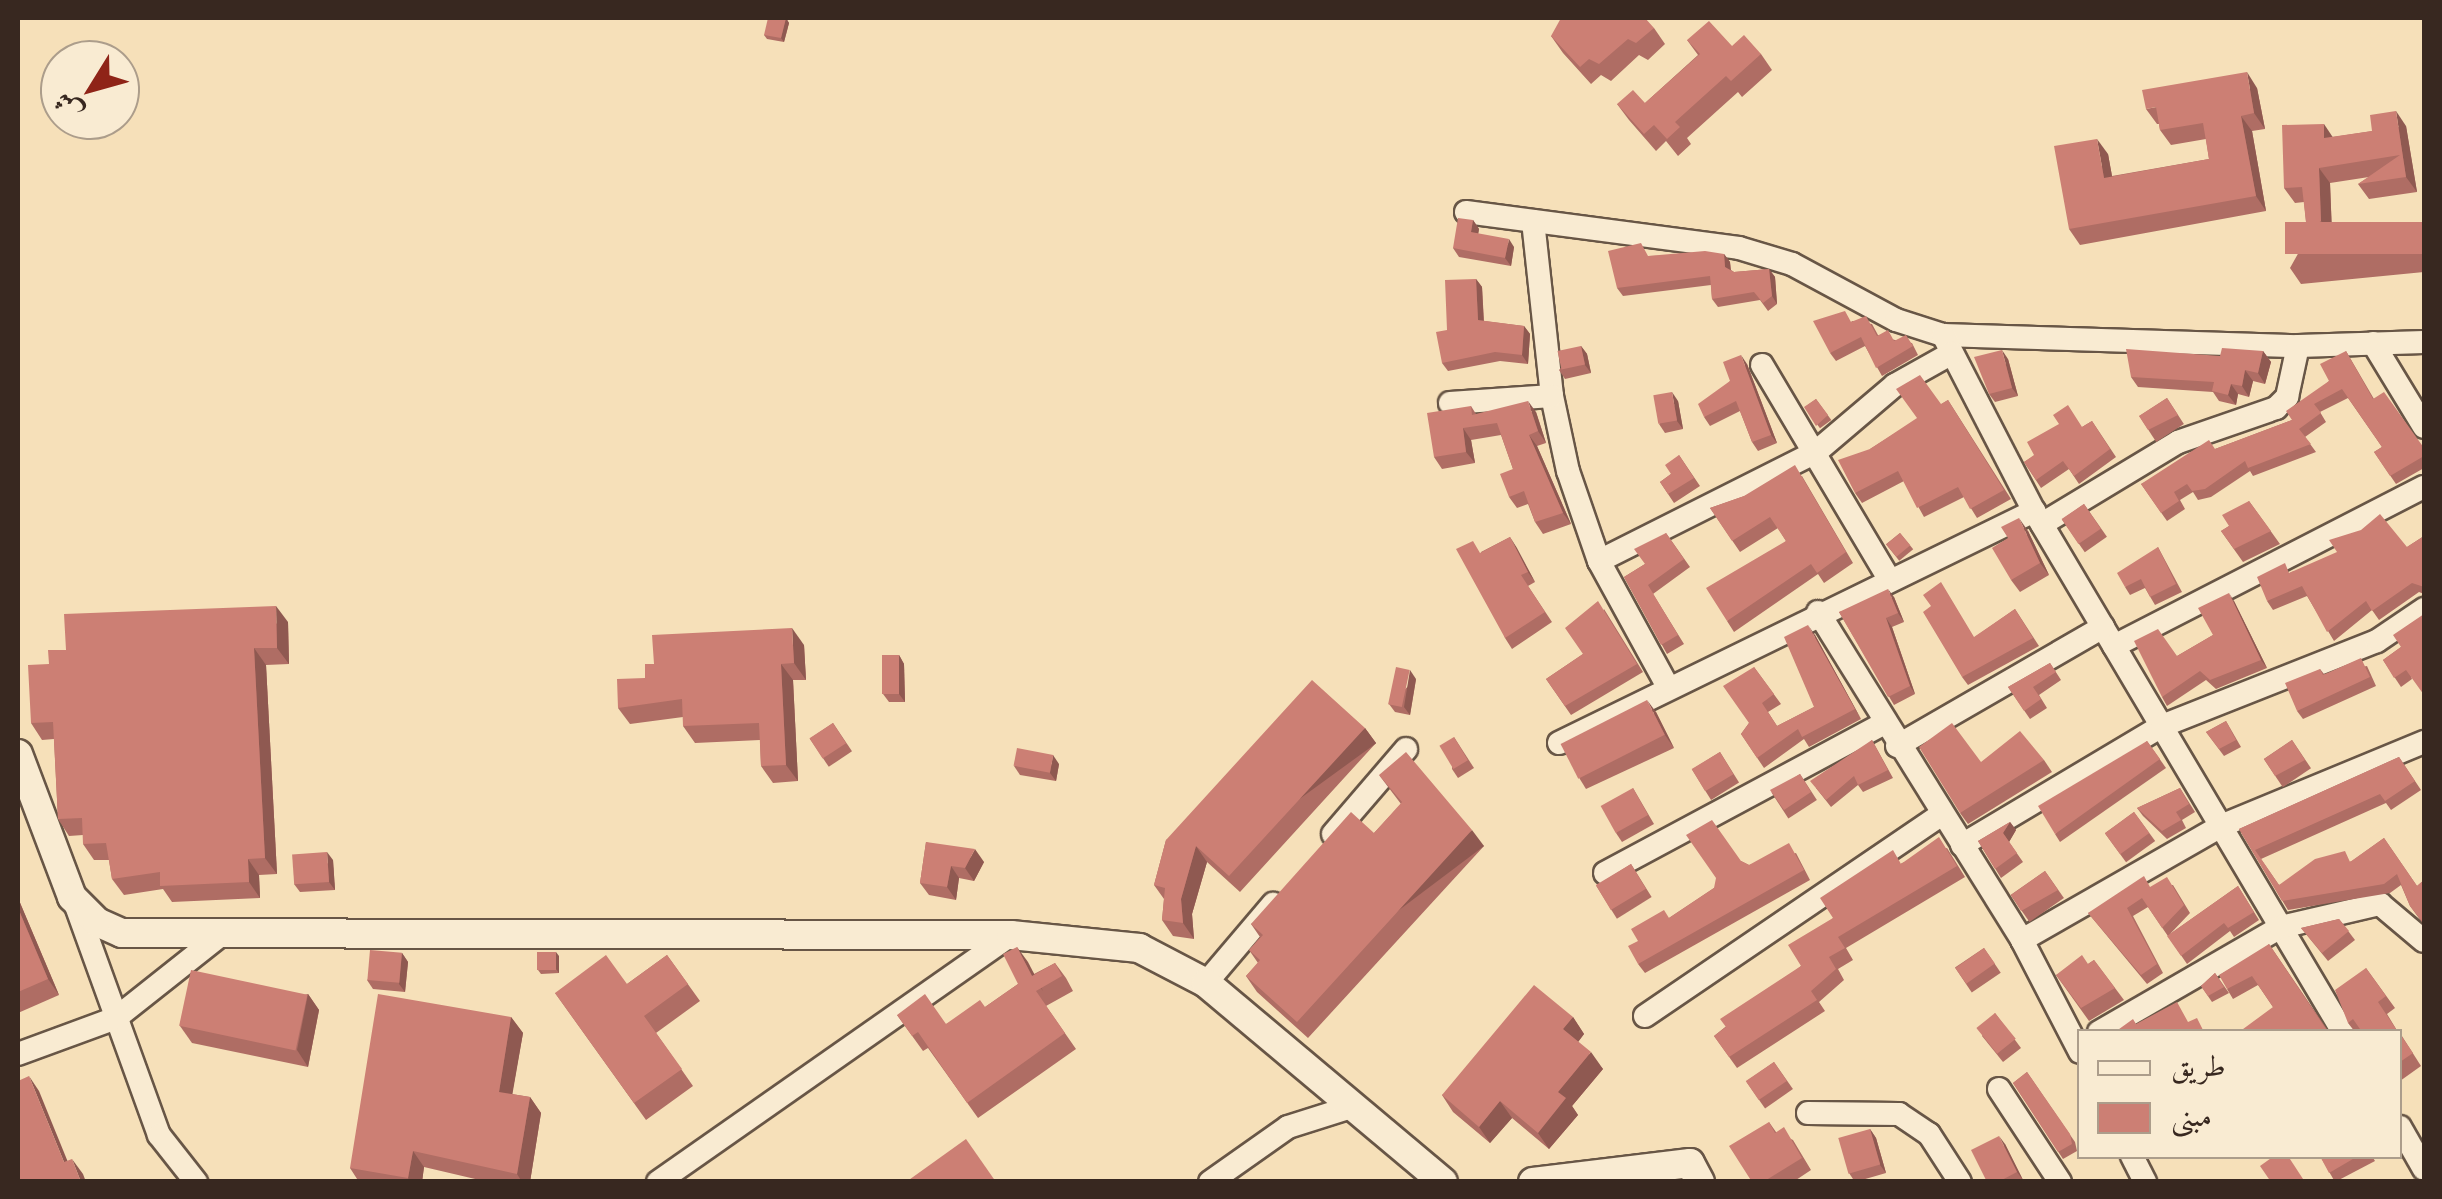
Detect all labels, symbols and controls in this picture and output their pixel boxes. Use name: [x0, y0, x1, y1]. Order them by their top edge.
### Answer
north arrow: [40, 40, 140, 140]
text: ش: [46, 86, 90, 128]
legend: [2077, 1029, 2402, 1159]
text: طريق: [2171, 1047, 2226, 1084]
text: مبنى: [2171, 1097, 2212, 1134]

